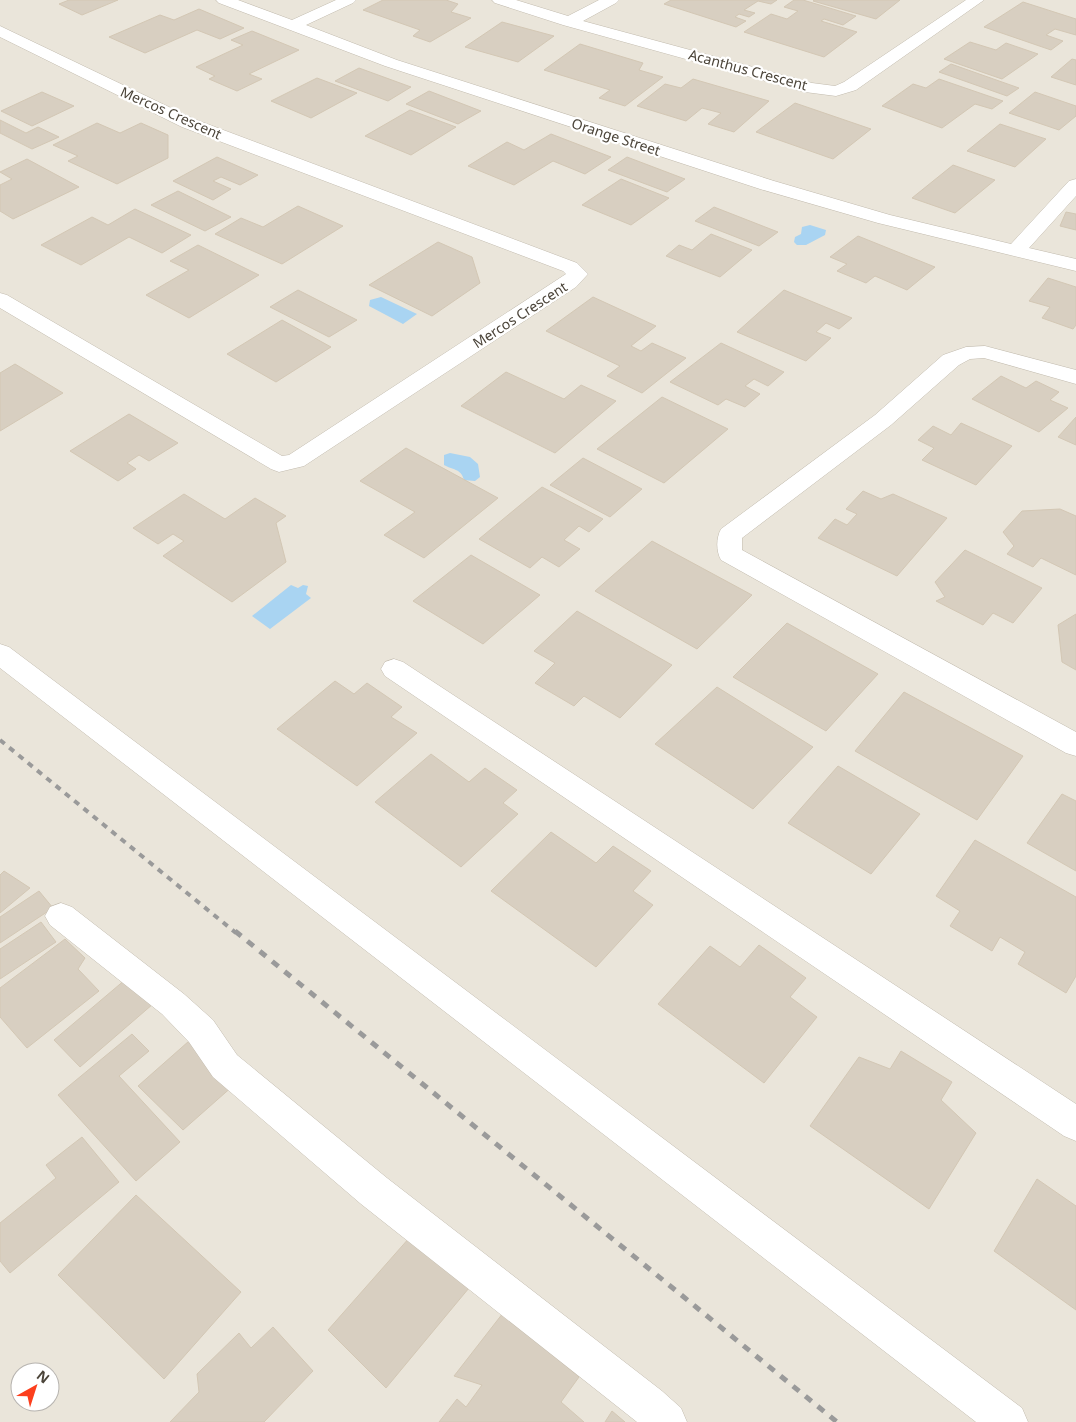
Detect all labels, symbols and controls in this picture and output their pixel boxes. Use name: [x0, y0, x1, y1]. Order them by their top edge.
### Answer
street label: Acanthus Crescent: [687, 45, 810, 95]
street label: Mercos Crescent: [118, 82, 225, 143]
street label: Orange Street: [569, 113, 663, 160]
street label: Mercos Crescent: [469, 277, 571, 352]
north arrow: [10, 1362, 60, 1412]
text: N: [33, 1366, 54, 1387]

